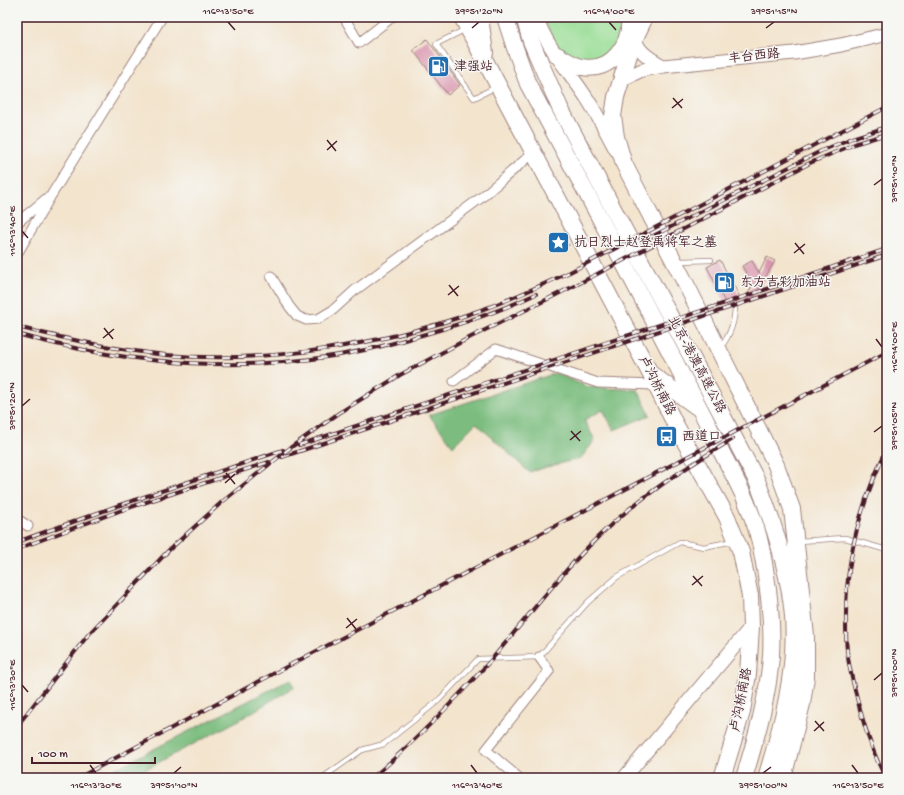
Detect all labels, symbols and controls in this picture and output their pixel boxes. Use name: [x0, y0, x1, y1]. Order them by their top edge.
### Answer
text: 116°13'50"E: [202, 6, 254, 18]
text: 39°51'20"N: [454, 6, 503, 18]
text: 116°14'00"E: [583, 6, 635, 18]
text: 39°51'15"N: [750, 6, 798, 18]
street label: 丰台西路: [727, 46, 781, 67]
fuel station icon: 津强站: [425, 54, 451, 80]
place label: 津强站: [454, 59, 493, 75]
text: 39°51'10"N: [889, 155, 901, 203]
text: 116°13'40"E: [7, 205, 19, 257]
place icon: 抗日烈士赵登禹将军之墓: [546, 230, 572, 256]
place label: 抗日烈士赵登禹将军之墓: [574, 234, 717, 251]
fuel station icon: 东方吉彩加油站: [711, 270, 737, 296]
place label: 东方吉彩加油站: [740, 275, 831, 291]
street label: 北京-港澳高速公路: [664, 313, 729, 416]
text: 116°14'00"E: [889, 321, 901, 373]
street label: 卢沟桥南路: [635, 353, 678, 418]
text: 39°51'20"N: [7, 382, 19, 431]
text: 39°51'05"N: [889, 401, 901, 451]
bus stop icon: 西道口: [654, 424, 680, 450]
place label: 西道口: [682, 429, 721, 445]
text: 39°51'00"N: [889, 648, 901, 698]
text: 116°13'30"E: [7, 659, 19, 711]
street label: 卢沟桥南路: [727, 666, 756, 733]
scale bar: [32, 739, 155, 765]
text: 100 m: [37, 748, 68, 762]
text: 116°13'30"E: [70, 780, 122, 792]
text: 39°51'10"N: [150, 780, 198, 792]
text: 116°13'40"E: [451, 780, 503, 792]
text: 39°51'00"N: [738, 780, 788, 792]
text: 116°13'50"E: [832, 780, 884, 792]

